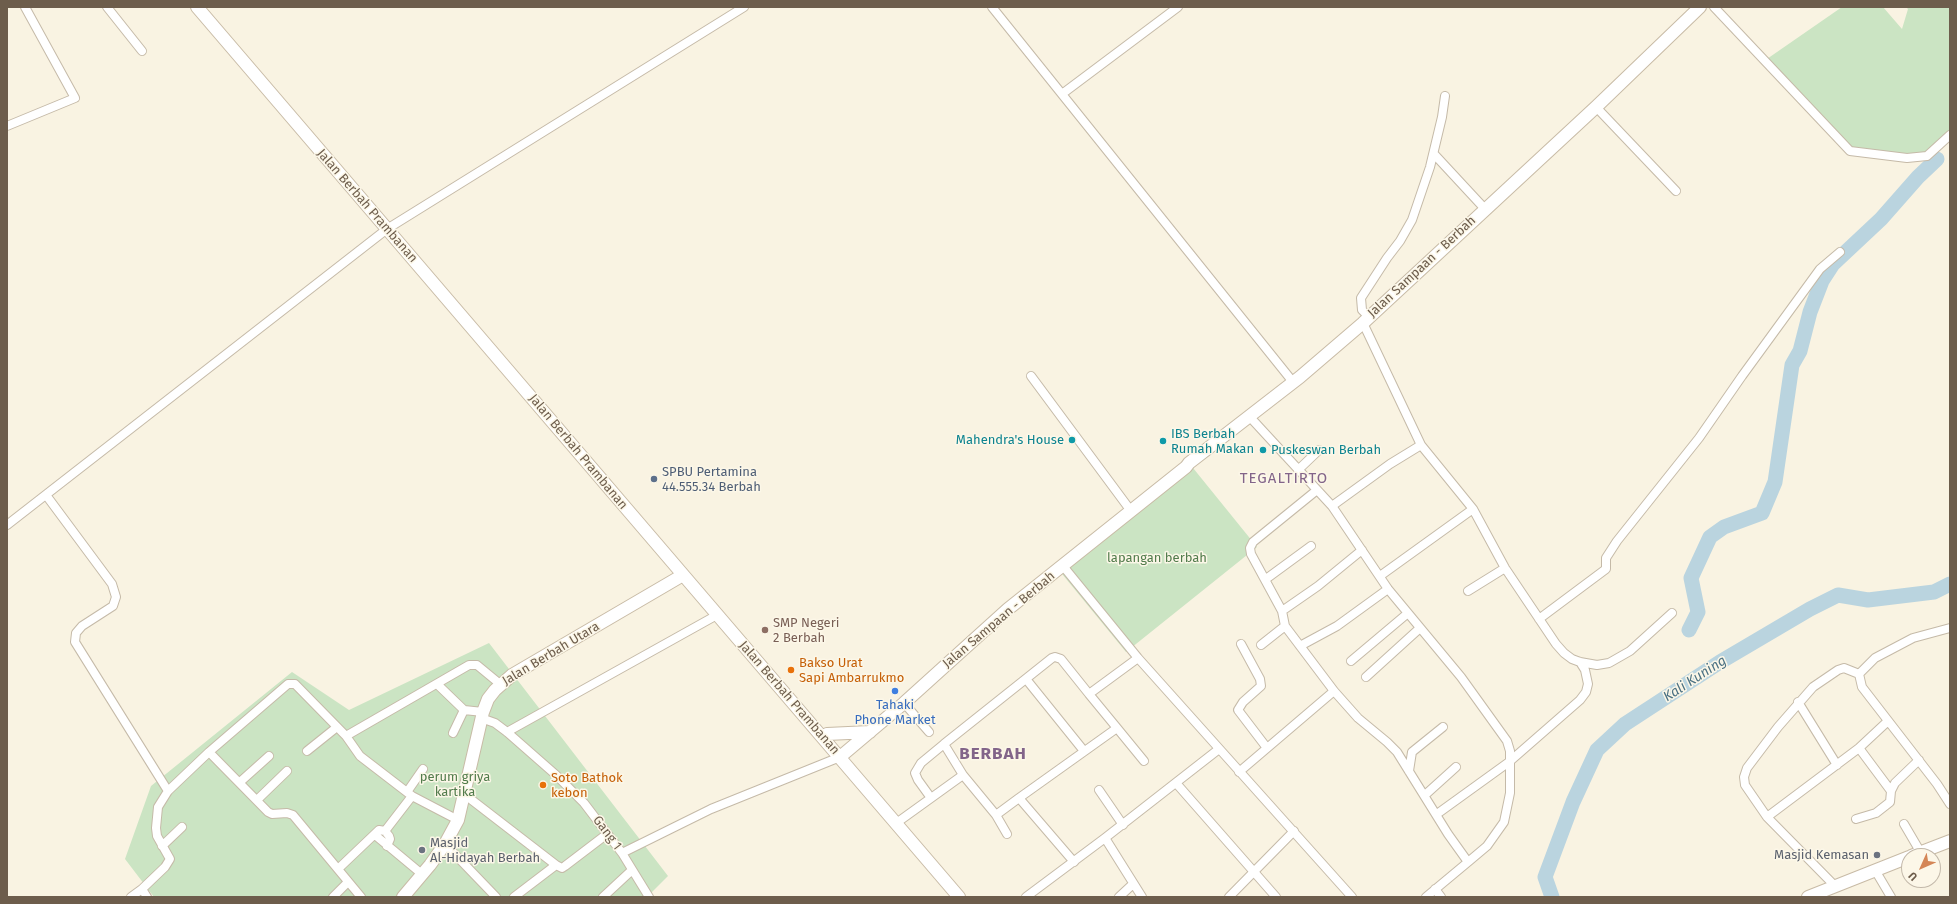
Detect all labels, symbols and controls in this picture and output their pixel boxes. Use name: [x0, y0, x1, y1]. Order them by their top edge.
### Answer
street label: Jalan Berbah Prambanan: [313, 146, 421, 266]
street label: Jalan Sampaan - Berbah: [1365, 213, 1479, 321]
street label: Jalan Berbah Prambanan: [525, 391, 631, 513]
place label: IBS Berbah Rumah Makan: [1171, 426, 1254, 457]
place label: Mahendra's House: [956, 432, 1064, 448]
marker: Mahendra's House: [1067, 435, 1077, 445]
marker: IBS Berbah Rumah Makan: [1158, 436, 1168, 446]
place label: Puskeswan Berbah: [1271, 442, 1381, 458]
marker: Puskeswan Berbah: [1258, 445, 1268, 455]
place label: SPBU Pertamina 44.555.34 Berbah: [662, 464, 761, 495]
district label: TEGALTIRTO: [1240, 470, 1328, 488]
marker: SPBU Pertamina 44.555.34 Berbah: [649, 474, 659, 484]
park label: lapangan berbah: [1107, 550, 1207, 566]
street label: Jalan Sampaan - Berbah: [940, 568, 1058, 672]
place label: SMP Negeri 2 Berbah: [773, 615, 839, 646]
street label: Jalan Berbah Utara: [500, 619, 602, 689]
marker: SMP Negeri 2 Berbah: [760, 625, 770, 635]
street label: Jalan Berbah Prambanan: [735, 638, 843, 758]
water label: Kali Kuning: [1660, 652, 1730, 706]
place label: Bakso Urat Sapi Ambarrukmo: [799, 655, 904, 686]
marker: Bakso Urat Sapi Ambarrukmo: [786, 665, 796, 675]
marker: Tahaki Phone Market: [890, 686, 900, 696]
place label: Tahaki Phone Market: [854, 697, 936, 728]
district label: BERBAH: [959, 744, 1027, 764]
park label: perum griya kartika: [420, 769, 490, 800]
place label: Soto Bathok kebon: [551, 770, 623, 801]
marker: Soto Bathok kebon: [538, 780, 548, 790]
street label: Gang 1: [589, 813, 625, 853]
place label: Masjid Al-Hidayah Berbah: [430, 835, 540, 866]
marker: Masjid Al-Hidayah Berbah: [417, 845, 427, 855]
place label: Masjid Kemasan: [1774, 847, 1869, 863]
north arrow: [1901, 848, 1941, 888]
marker: Masjid Kemasan: [1872, 850, 1882, 860]
text: U: [1906, 869, 1920, 883]

